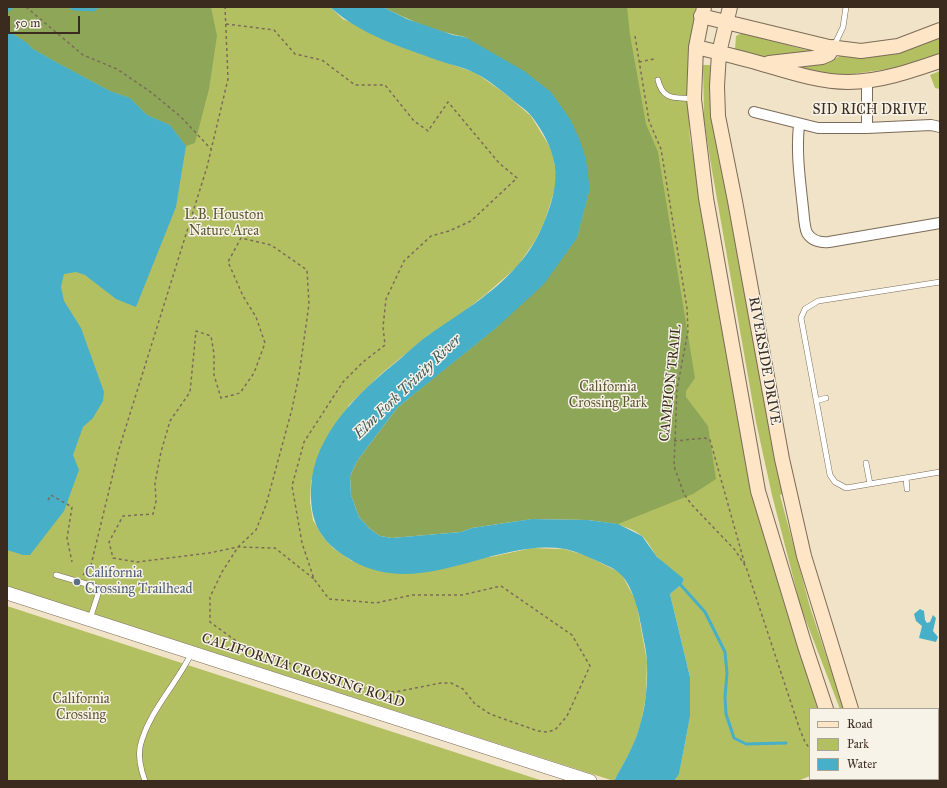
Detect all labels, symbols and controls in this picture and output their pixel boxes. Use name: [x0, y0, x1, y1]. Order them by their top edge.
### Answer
scale bar: [10, 8, 82, 34]
text: 50 m: [15, 16, 40, 30]
street label: SID RICH DRIVE: [813, 103, 927, 119]
park label: L.B. Houston Nature Area: [184, 208, 264, 240]
street label: RIVERSIDE DRIVE: [744, 296, 784, 426]
street label: CAMPION TRAIL: [656, 324, 686, 442]
water label: Elm Fork Trinity River: [351, 331, 465, 443]
park label: California Crossing Park: [569, 380, 647, 412]
place label: California Crossing Trailhead: [85, 566, 193, 598]
marker: California Crossing Trailhead: [72, 577, 82, 587]
street label: CALIFORNIA CROSSING ROAD: [199, 630, 407, 712]
park label: California Crossing: [52, 692, 110, 724]
legend: [809, 708, 939, 780]
text: Road: [847, 717, 873, 731]
text: Park: [847, 737, 869, 751]
text: Water: [847, 757, 877, 771]

